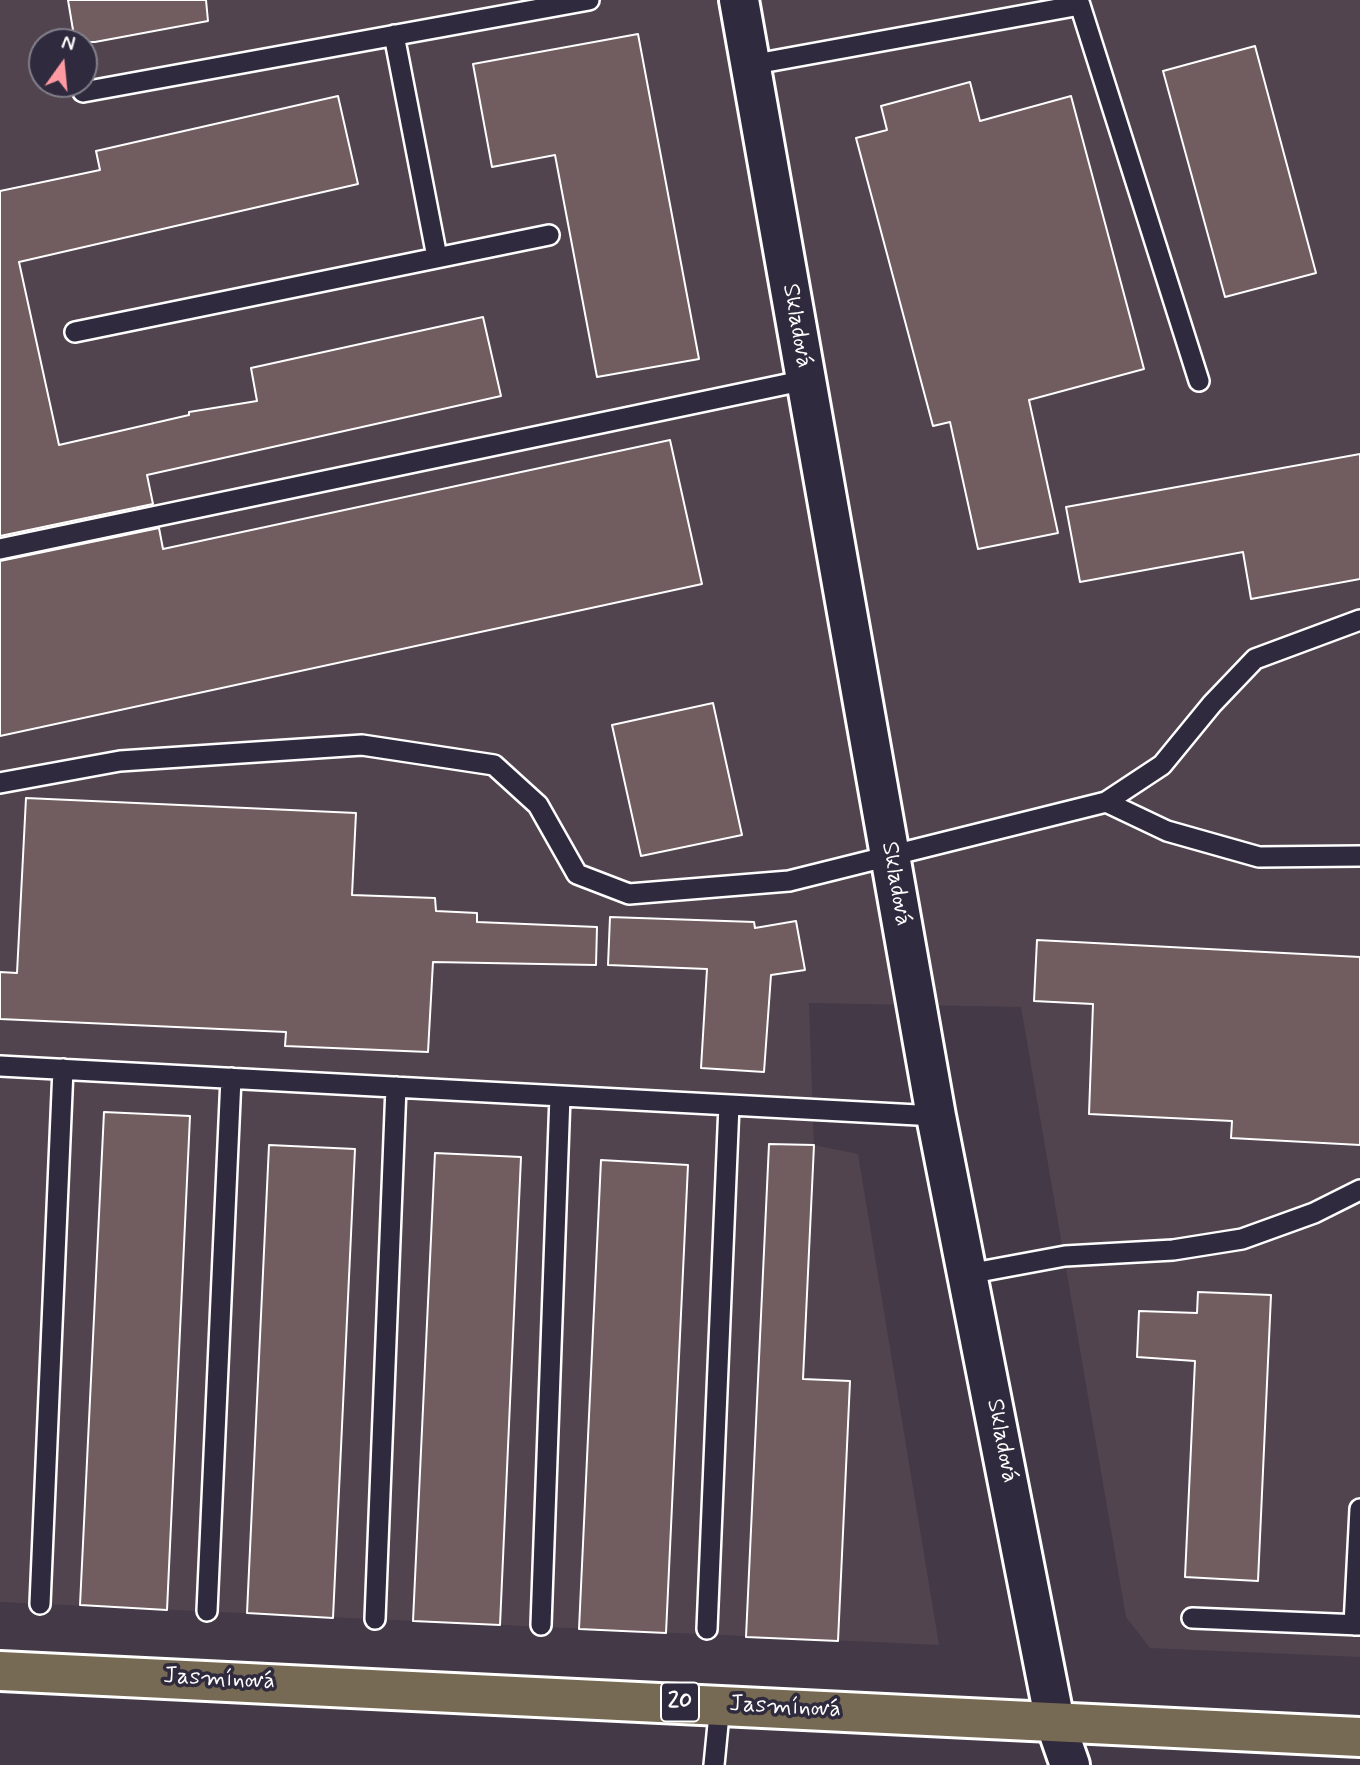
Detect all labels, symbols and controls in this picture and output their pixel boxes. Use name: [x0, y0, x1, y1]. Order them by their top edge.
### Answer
north arrow: [28, 28, 98, 98]
text: N: [59, 30, 77, 58]
street label: Skladová: [774, 282, 818, 370]
street label: Skladová: [873, 840, 917, 928]
street label: Skladová: [979, 1396, 1023, 1486]
street label: Jasmínová: [162, 1663, 276, 1697]
road number: 20: [661, 1682, 699, 1722]
street label: Jasmínová: [728, 1691, 842, 1725]

